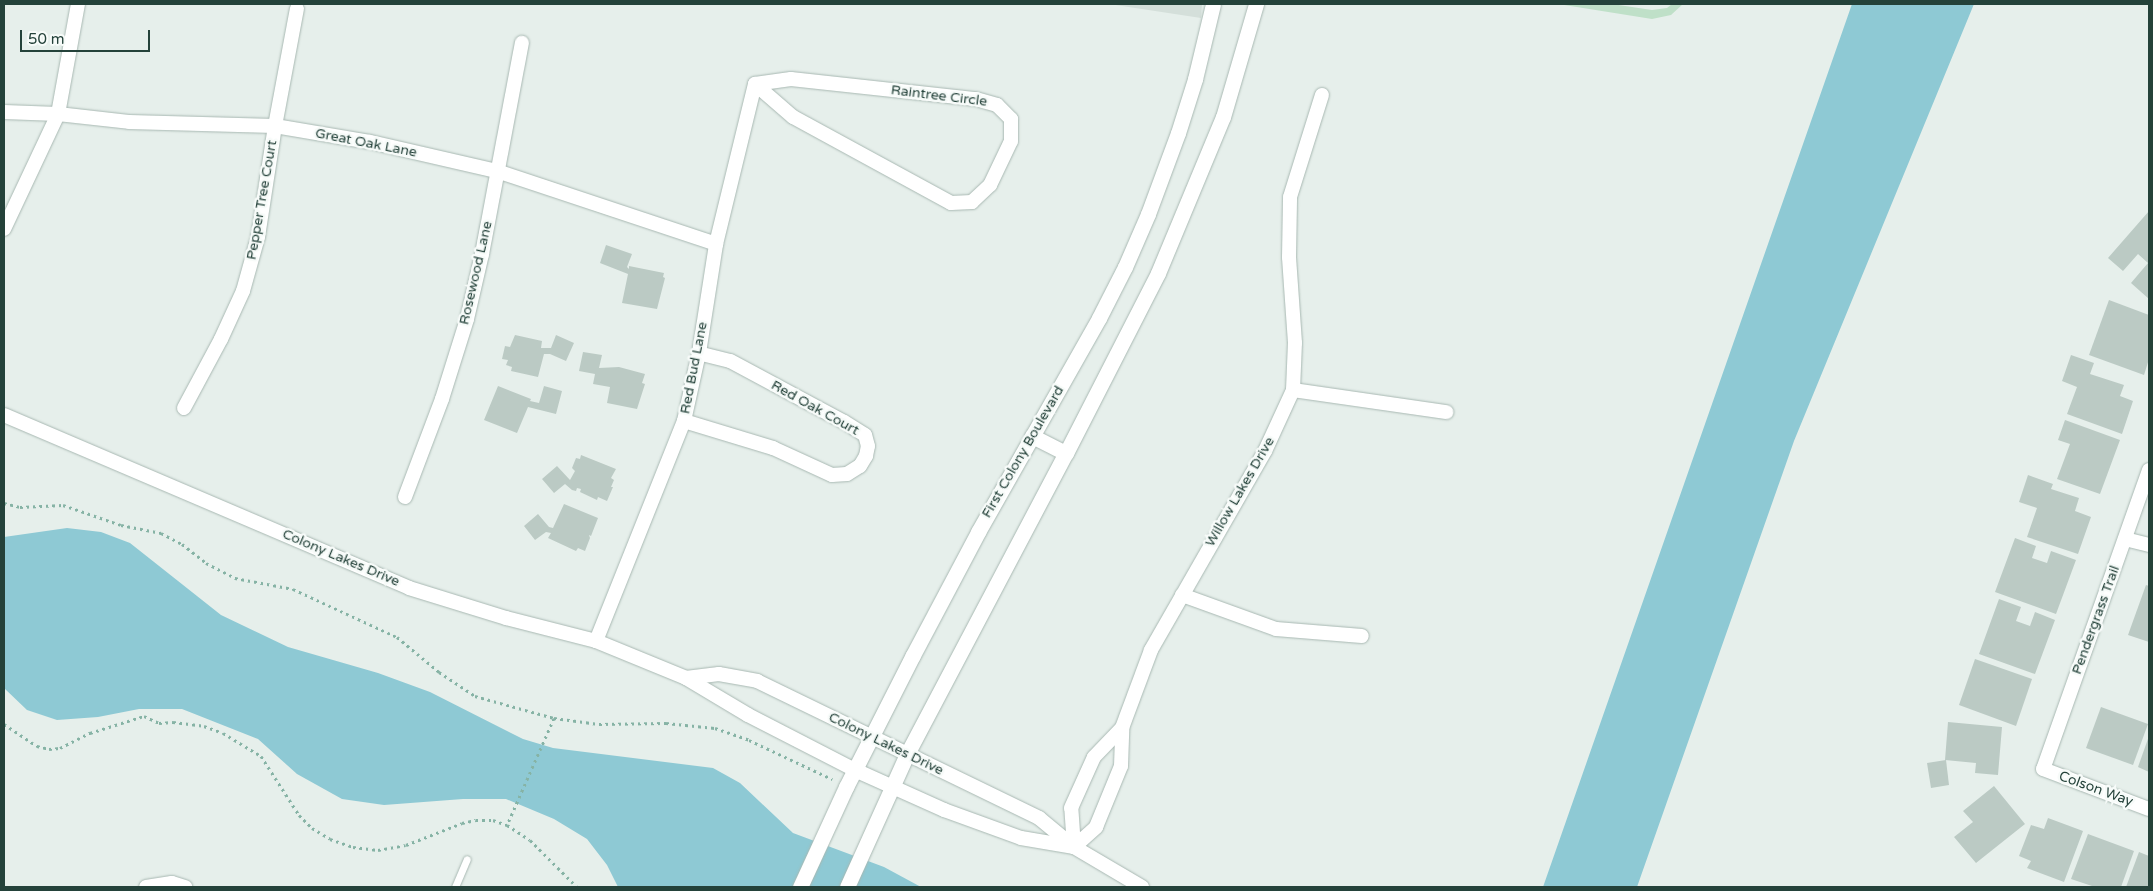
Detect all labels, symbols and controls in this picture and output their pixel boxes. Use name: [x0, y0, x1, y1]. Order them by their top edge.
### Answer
scale bar: [22, 20, 152, 52]
text: 50 m: [28, 30, 65, 48]
street label: Raintree Circle: [890, 82, 988, 110]
street label: Great Oak Lane: [314, 125, 418, 161]
street label: Pepper Tree Court: [243, 139, 281, 261]
street label: Rosewood Lane: [456, 220, 496, 326]
street label: Red Bud Lane: [677, 321, 711, 415]
street label: Red Oak Court: [768, 377, 862, 439]
street label: First Colony Boulevard: [978, 383, 1068, 521]
street label: Willow Lakes Drive: [1202, 434, 1278, 550]
street label: Colony Lakes Drive: [280, 526, 402, 590]
street label: Pendergrass Trail: [2069, 563, 2123, 677]
street label: Colony Lakes Drive: [826, 709, 946, 779]
street label: Colson Way: [2057, 768, 2135, 810]

